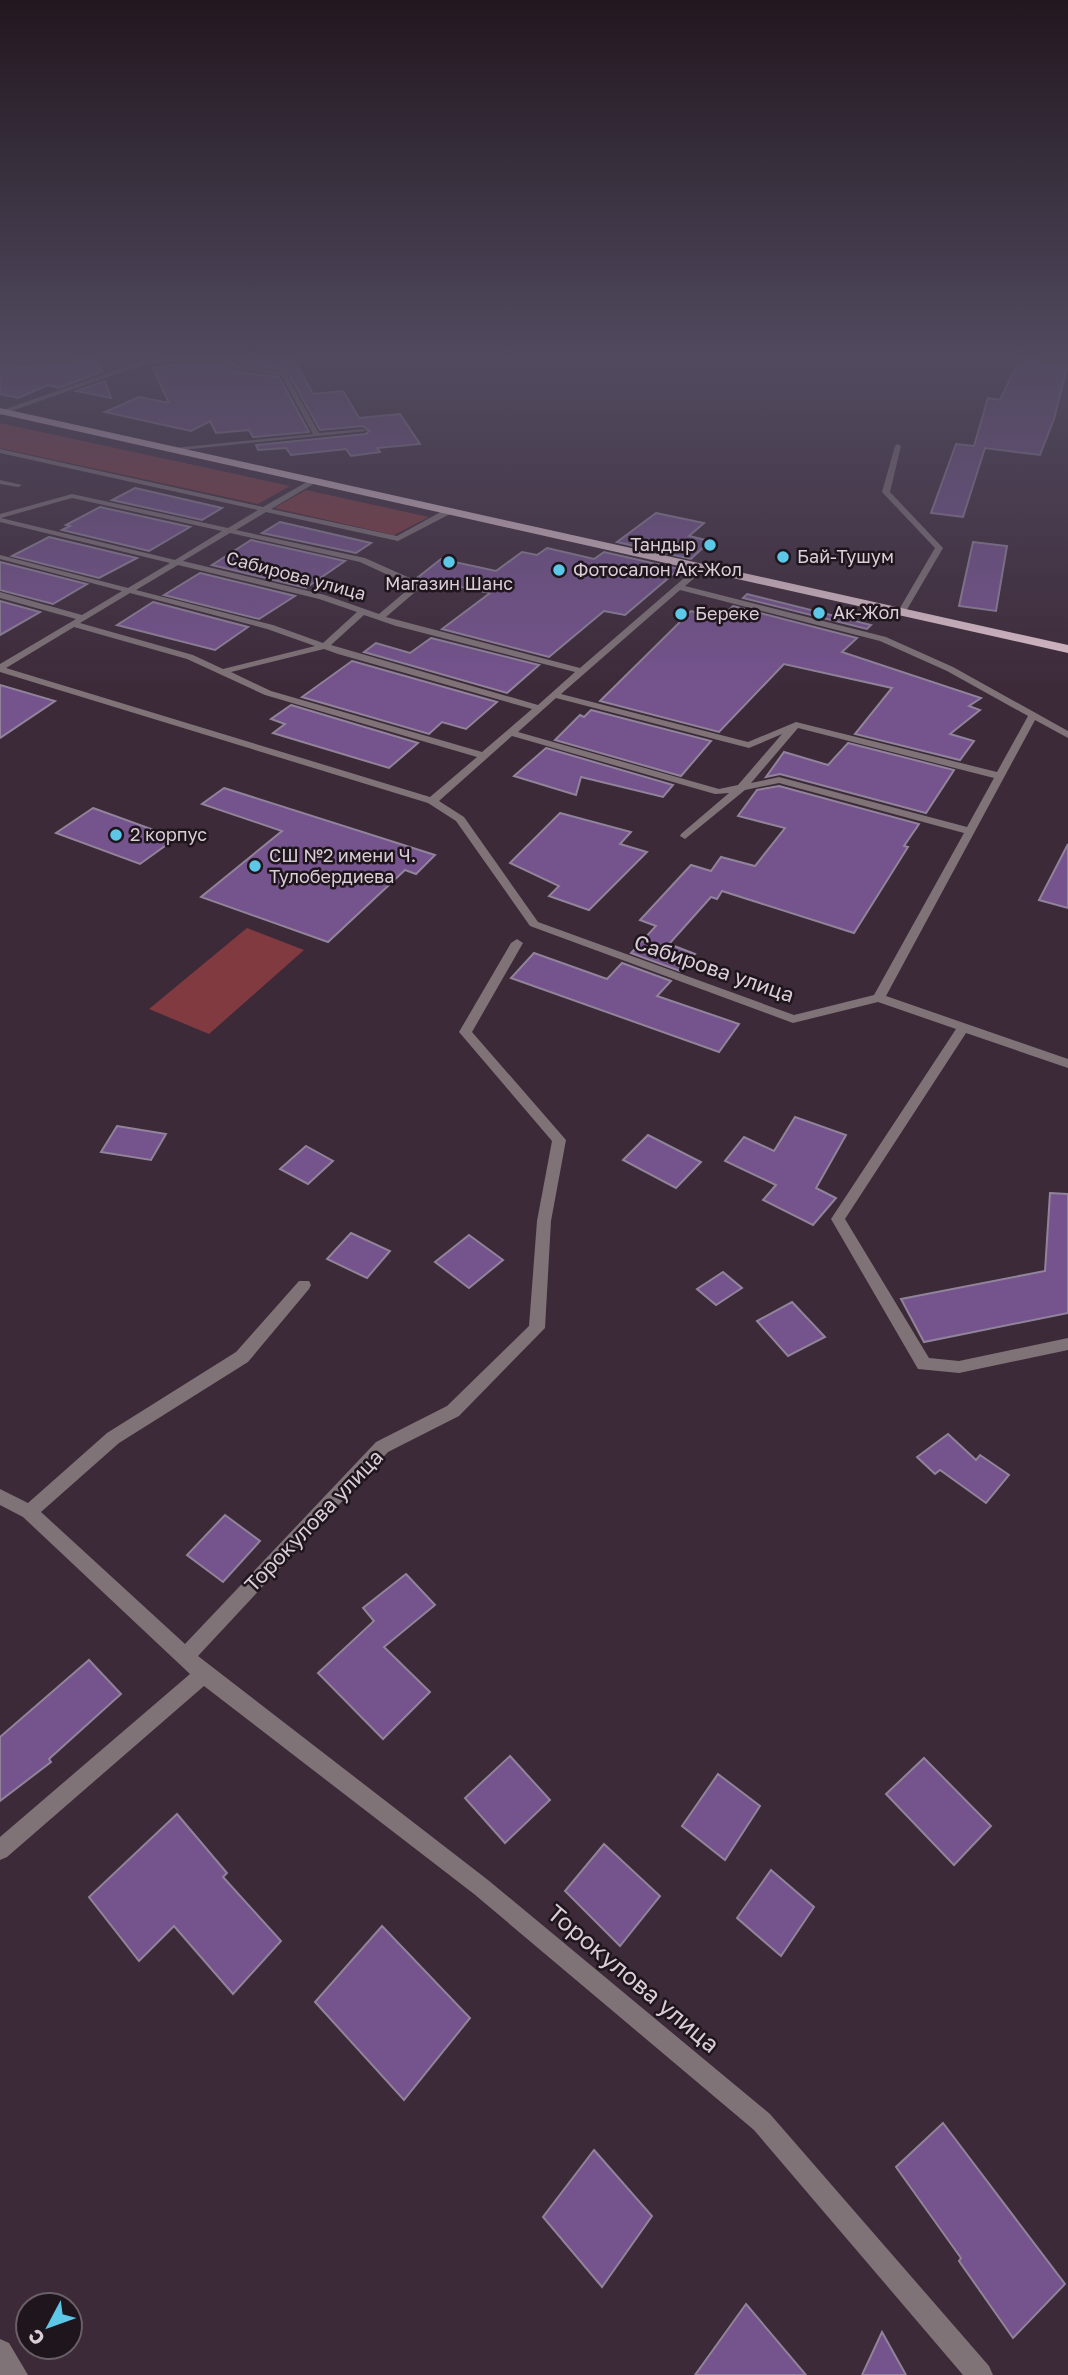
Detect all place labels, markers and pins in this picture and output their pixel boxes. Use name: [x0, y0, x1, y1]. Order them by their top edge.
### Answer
place label: Тандыр: [630, 533, 696, 555]
marker: Тандыр: [702, 537, 718, 553]
place label: Бай-Тушум: [797, 545, 894, 567]
marker: Бай-Тушум: [775, 549, 791, 565]
marker: Магазин Шанс: [441, 554, 457, 570]
place label: Фотосалон Ак-Жол: [573, 558, 742, 580]
marker: Фотосалон Ак-Жол: [551, 562, 567, 578]
place label: Магазин Шанс: [385, 572, 513, 594]
place label: Ак-Жол: [833, 601, 900, 623]
place label: Береке: [695, 602, 759, 624]
marker: Ак-Жол: [811, 605, 827, 621]
marker: Береке: [673, 606, 689, 622]
place label: 2 корпус: [130, 823, 207, 845]
marker: 2 корпус: [108, 827, 124, 843]
place label: СШ №2 имени Ч. Тулобердиева: [269, 844, 416, 887]
marker: СШ №2 имени Ч. Тулобердиева: [247, 858, 263, 874]

